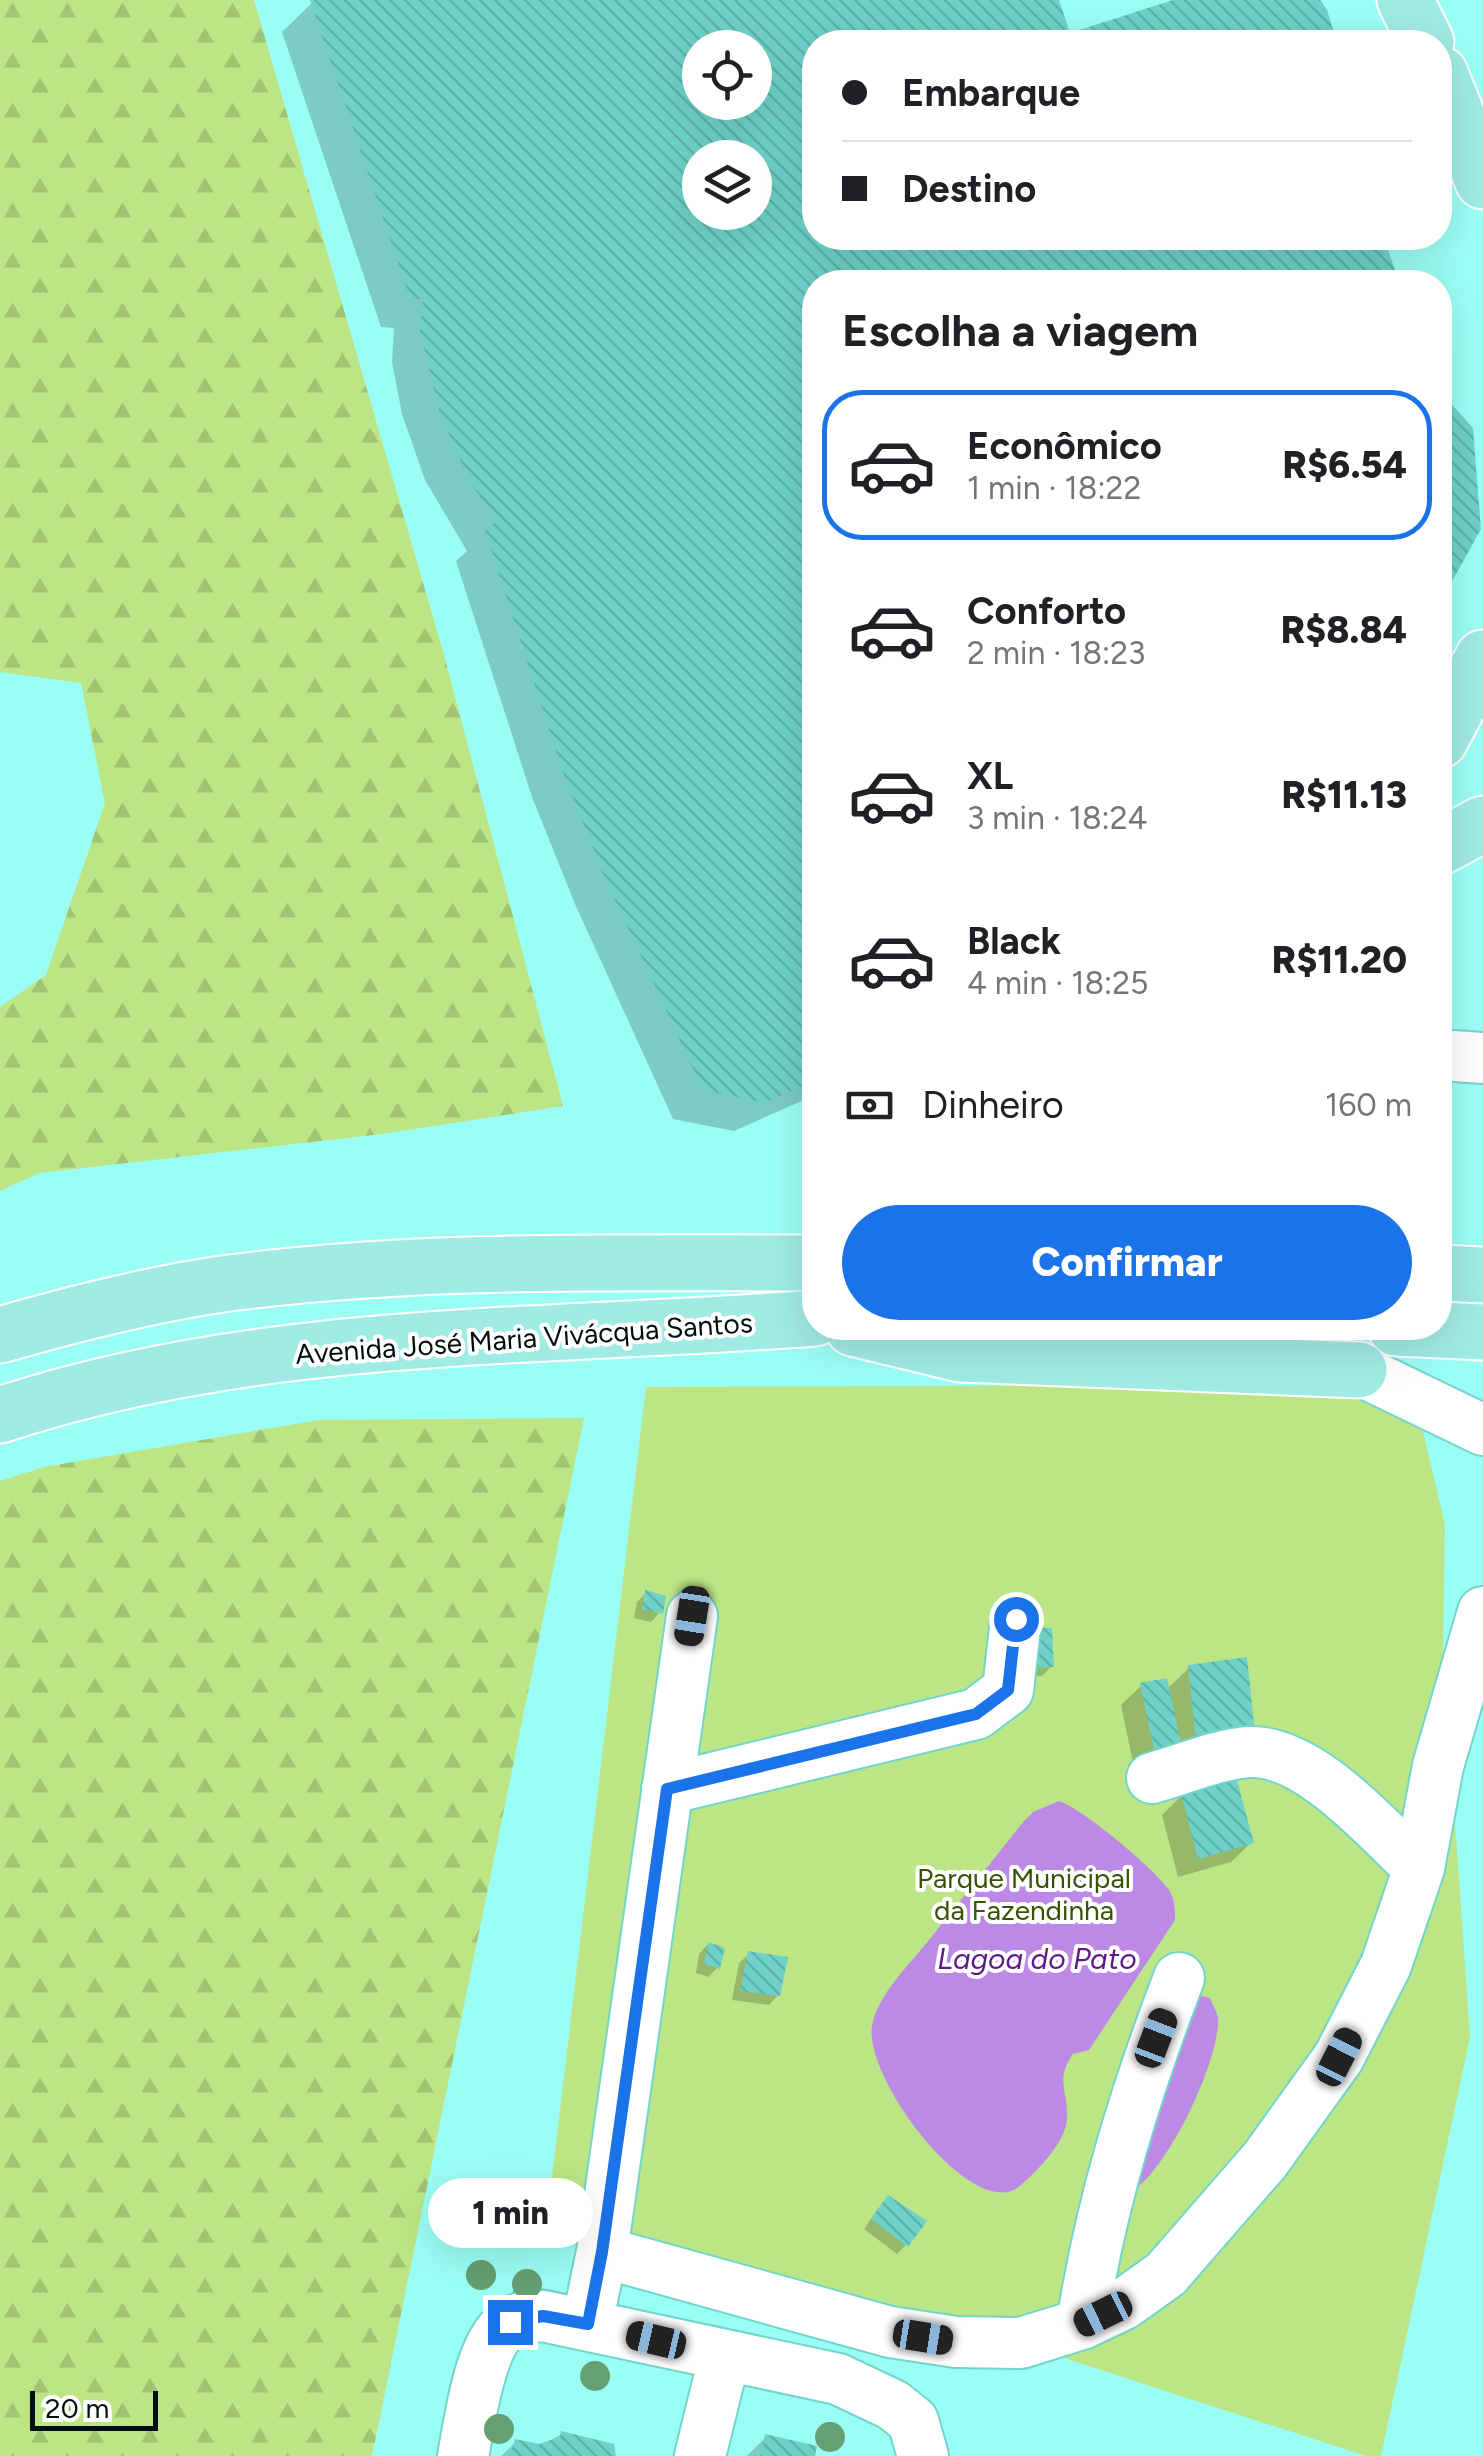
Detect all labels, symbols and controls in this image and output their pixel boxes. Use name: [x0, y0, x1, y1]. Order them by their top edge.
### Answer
map controls: [682, 30, 772, 230]
button: locate: [682, 30, 772, 120]
text: Embarque: [902, 70, 1080, 116]
button: layers: [682, 140, 772, 230]
text: Destino: [902, 166, 1036, 212]
text: Escolha a viagem: [842, 303, 1198, 357]
icon: car: [847, 420, 937, 510]
text: Econômico: [967, 423, 1162, 469]
text: R$6.54: [1282, 442, 1407, 488]
text: 1 min · 18:22: [967, 469, 1141, 507]
icon: car: [847, 585, 937, 675]
text: Conforto: [967, 588, 1126, 634]
text: R$8.84: [1280, 607, 1407, 653]
text: 2 min · 18:23: [967, 634, 1146, 672]
icon: car: [847, 750, 937, 840]
text: XL: [967, 753, 1013, 799]
text: R$11.13: [1281, 772, 1407, 818]
text: 3 min · 18:24: [967, 799, 1147, 837]
icon: car: [847, 915, 937, 1005]
text: Black: [967, 918, 1061, 964]
text: R$11.20: [1272, 937, 1407, 983]
text: 4 min · 18:25: [967, 964, 1148, 1002]
icon: cash: [842, 1078, 897, 1133]
text: Dinheiro: [922, 1082, 1064, 1128]
text: 160 m: [1325, 1086, 1412, 1124]
button: Confirmar: [842, 1205, 1412, 1320]
street label: Avenida José Maria Vivácqua Santos: [294, 1305, 754, 1371]
car: [672, 1584, 712, 1648]
route start: [994, 1597, 1039, 1642]
park label: Parque Municipal da Fazendinha: [917, 1861, 1131, 1927]
water label: Lagoa do Pato: [937, 1940, 1137, 1977]
car: [1131, 2005, 1181, 2071]
car: [1312, 2023, 1366, 2091]
callout: 1 min: [428, 2177, 592, 2247]
text: 1 min: [472, 2194, 549, 2232]
car: [1069, 2287, 1137, 2341]
route end: [488, 2300, 533, 2345]
car: [891, 2317, 955, 2357]
car: [623, 2319, 689, 2361]
scale bar: [30, 2386, 158, 2430]
text: 20 m: [45, 2391, 109, 2425]

